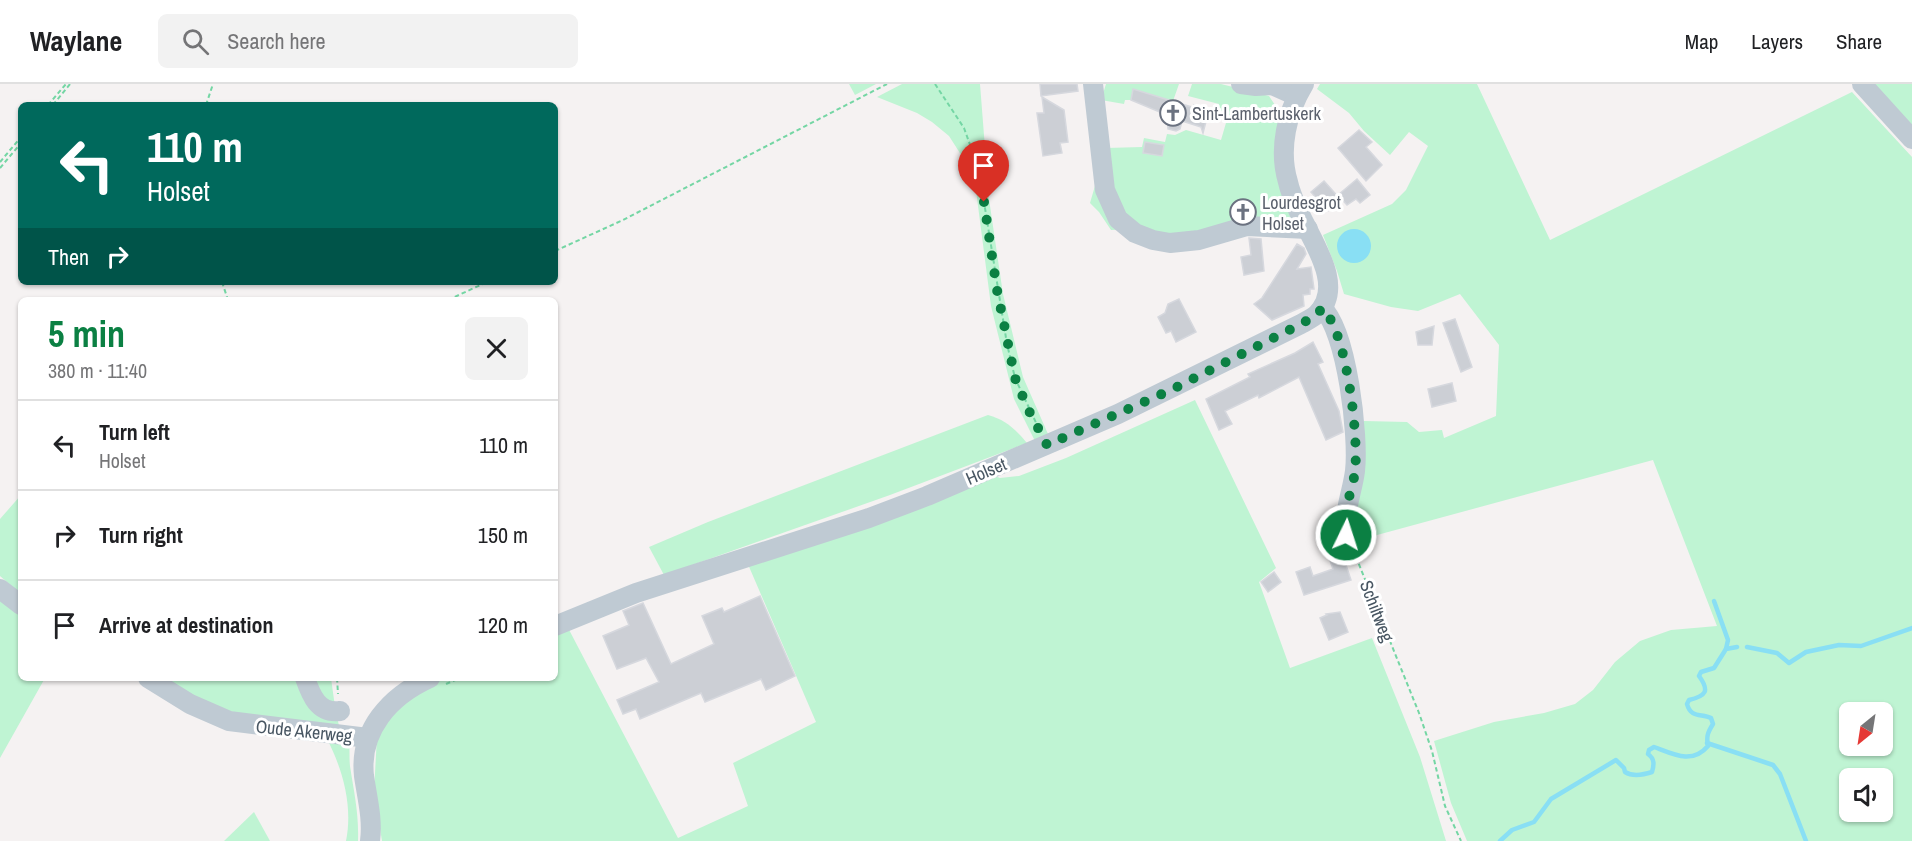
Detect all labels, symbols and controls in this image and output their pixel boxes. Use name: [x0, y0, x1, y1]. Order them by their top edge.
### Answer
search box: [158, 14, 578, 68]
text: Waylane: [30, 22, 122, 60]
icon: search: [179, 25, 212, 58]
text: Search here: [227, 26, 326, 56]
text: Map: [1685, 27, 1718, 56]
text: Layers: [1751, 27, 1803, 56]
text: Share: [1836, 27, 1882, 56]
church icon: Sint-Lambertuskerk: [1158, 98, 1188, 128]
place label: Sint-Lambertuskerk: [1192, 101, 1321, 126]
text: 110 m: [147, 119, 243, 175]
icon: left: [48, 126, 126, 204]
pin: [958, 140, 1009, 202]
icon: arrive: [967, 149, 1000, 182]
text: Holset: [147, 173, 210, 209]
place label: Lourdesgrot Holset: [1262, 190, 1341, 236]
church icon: Lourdesgrot Holset: [1228, 197, 1258, 227]
icon: right: [101, 240, 134, 273]
text: Then: [48, 242, 89, 272]
text: 5 min: [48, 310, 125, 358]
button: close: [465, 317, 528, 380]
text: 380 m · 11:40: [48, 357, 147, 384]
text: Turn left: [99, 417, 170, 447]
icon: left: [48, 429, 81, 462]
text: 110 m: [479, 430, 528, 460]
text: Holset: [99, 447, 145, 474]
street label: Holset: [962, 451, 1010, 491]
position arrow: [1314, 503, 1378, 567]
icon: right: [48, 519, 81, 552]
text: Turn right: [99, 520, 183, 550]
text: 150 m: [478, 520, 528, 550]
street label: Schiltweg: [1354, 577, 1400, 646]
icon: arrive: [48, 609, 81, 642]
text: Arrive at destination: [99, 610, 273, 640]
text: 120 m: [478, 610, 528, 640]
north arrow: [1839, 702, 1893, 756]
map controls: [1839, 702, 1893, 822]
street label: Oude Akerweg: [255, 714, 354, 749]
button: sound: [1839, 768, 1893, 822]

